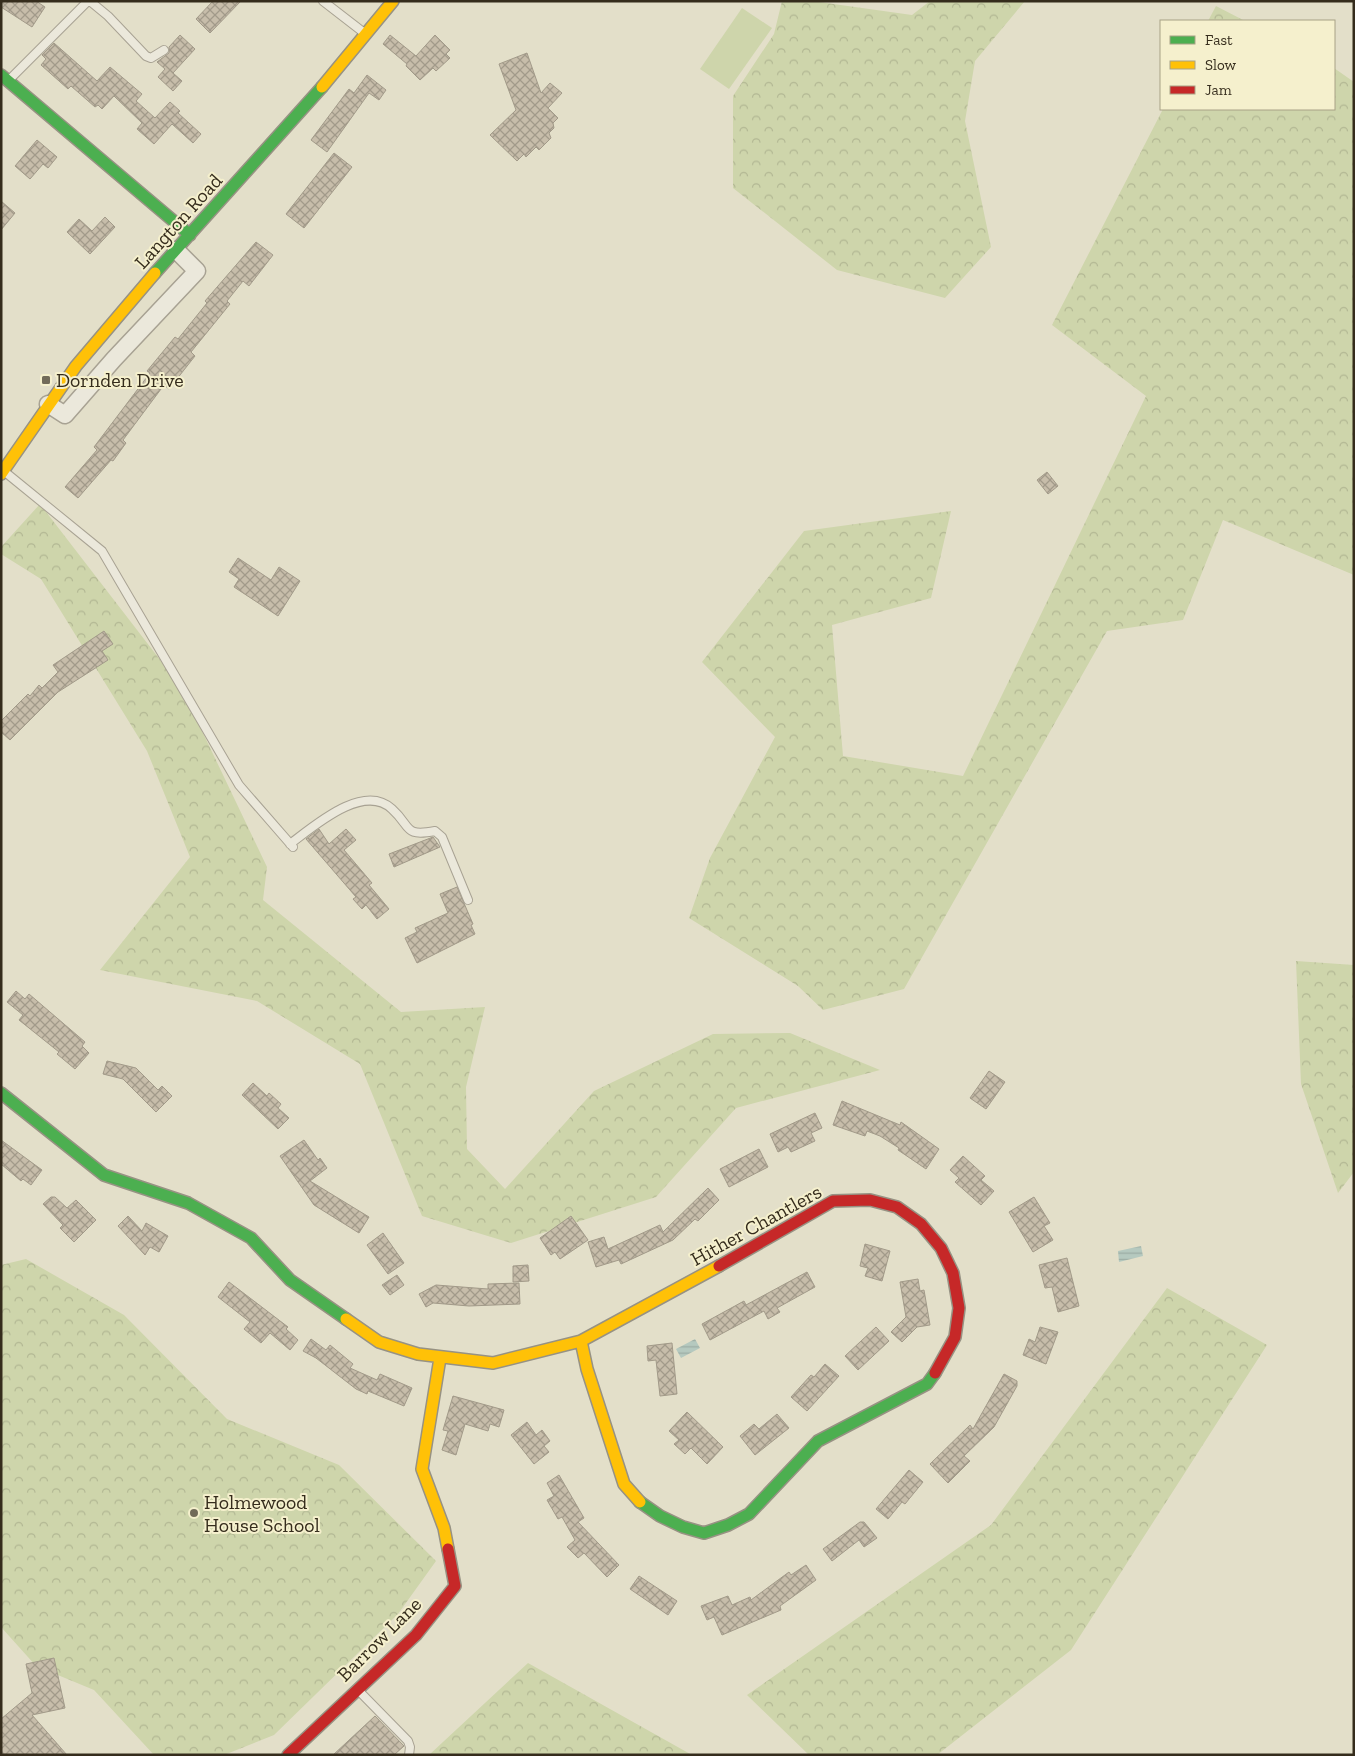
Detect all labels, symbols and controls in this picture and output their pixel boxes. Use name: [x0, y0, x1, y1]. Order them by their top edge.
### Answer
legend: [1160, 20, 1335, 110]
text: Fast: [1205, 31, 1233, 49]
text: Slow: [1205, 56, 1237, 74]
text: Jam: [1205, 81, 1232, 99]
street label: Langton Road: [129, 168, 227, 273]
place label: Dornden Drive: [56, 368, 184, 392]
marker: Dornden Drive: [40, 374, 52, 386]
street label: Hither Chantlers: [686, 1179, 826, 1271]
place label: Holmewood House School: [204, 1490, 320, 1537]
marker: Holmewood House School: [188, 1507, 200, 1519]
street label: Barrow Lane: [332, 1592, 426, 1686]

